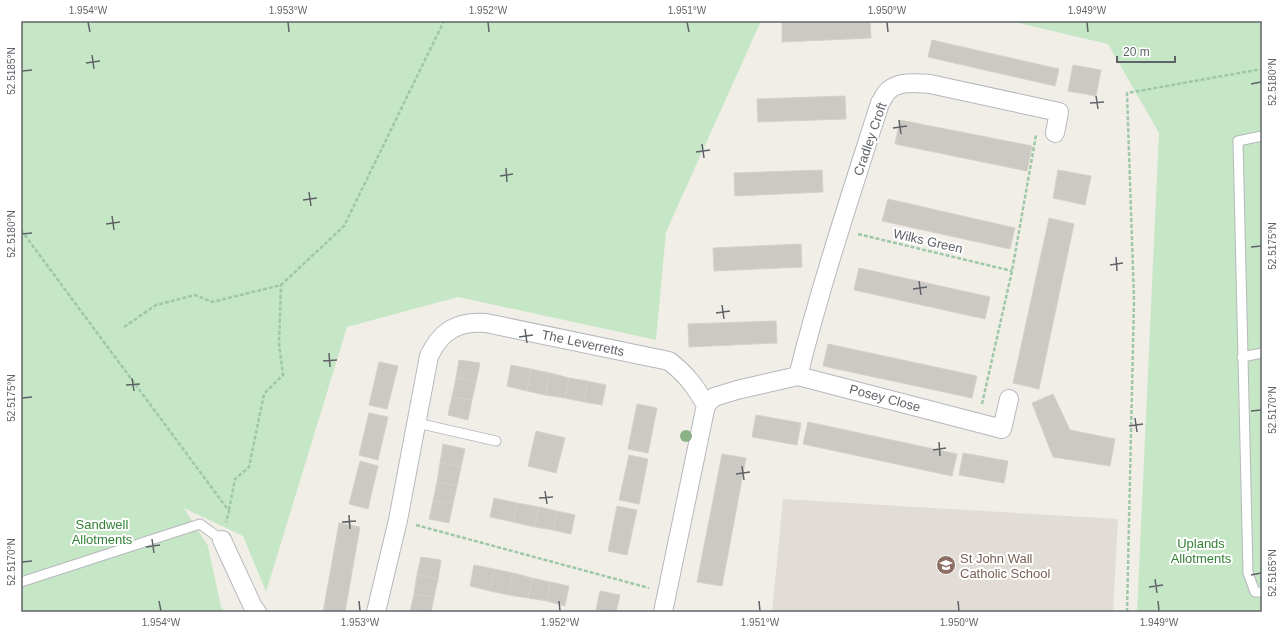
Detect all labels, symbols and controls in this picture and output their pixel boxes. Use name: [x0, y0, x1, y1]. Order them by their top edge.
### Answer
text: 1.954°W: [69, 5, 108, 16]
text: 1.953°W: [269, 5, 308, 16]
text: 1.952°W: [469, 5, 508, 16]
text: 1.951°W: [668, 5, 707, 16]
text: 1.950°W: [868, 5, 907, 16]
text: 1.949°W: [1068, 5, 1107, 16]
scale bar: [1117, 38, 1175, 64]
text: 20 m: [1123, 45, 1150, 59]
text: 52.5185°N: [6, 47, 17, 95]
text: 52.5180°N: [1267, 58, 1278, 106]
street label: Cradley Croft: [850, 100, 890, 178]
text: 52.5180°N: [6, 210, 17, 258]
text: 52.5175°N: [1267, 222, 1278, 270]
street label: Wilks Green: [892, 226, 964, 256]
street label: The Leverretts: [540, 327, 626, 359]
text: 52.5175°N: [6, 374, 17, 422]
street label: Posey Close: [848, 381, 922, 415]
text: 52.5170°N: [1267, 386, 1278, 434]
park label: Sandwell Allotments: [72, 517, 133, 547]
park label: Uplands Allotments: [1171, 536, 1232, 566]
text: 52.5170°N: [6, 538, 17, 586]
text: 52.5165°N: [1267, 549, 1278, 597]
place label: St John Wall Catholic School: [960, 551, 1050, 581]
school or university icon: St John Wall Catholic School: [935, 554, 957, 576]
text: 1.954°W: [142, 617, 181, 628]
text: 1.953°W: [341, 617, 380, 628]
text: 1.952°W: [541, 617, 580, 628]
text: 1.951°W: [741, 617, 780, 628]
text: 1.950°W: [940, 617, 979, 628]
text: 1.949°W: [1140, 617, 1179, 628]

